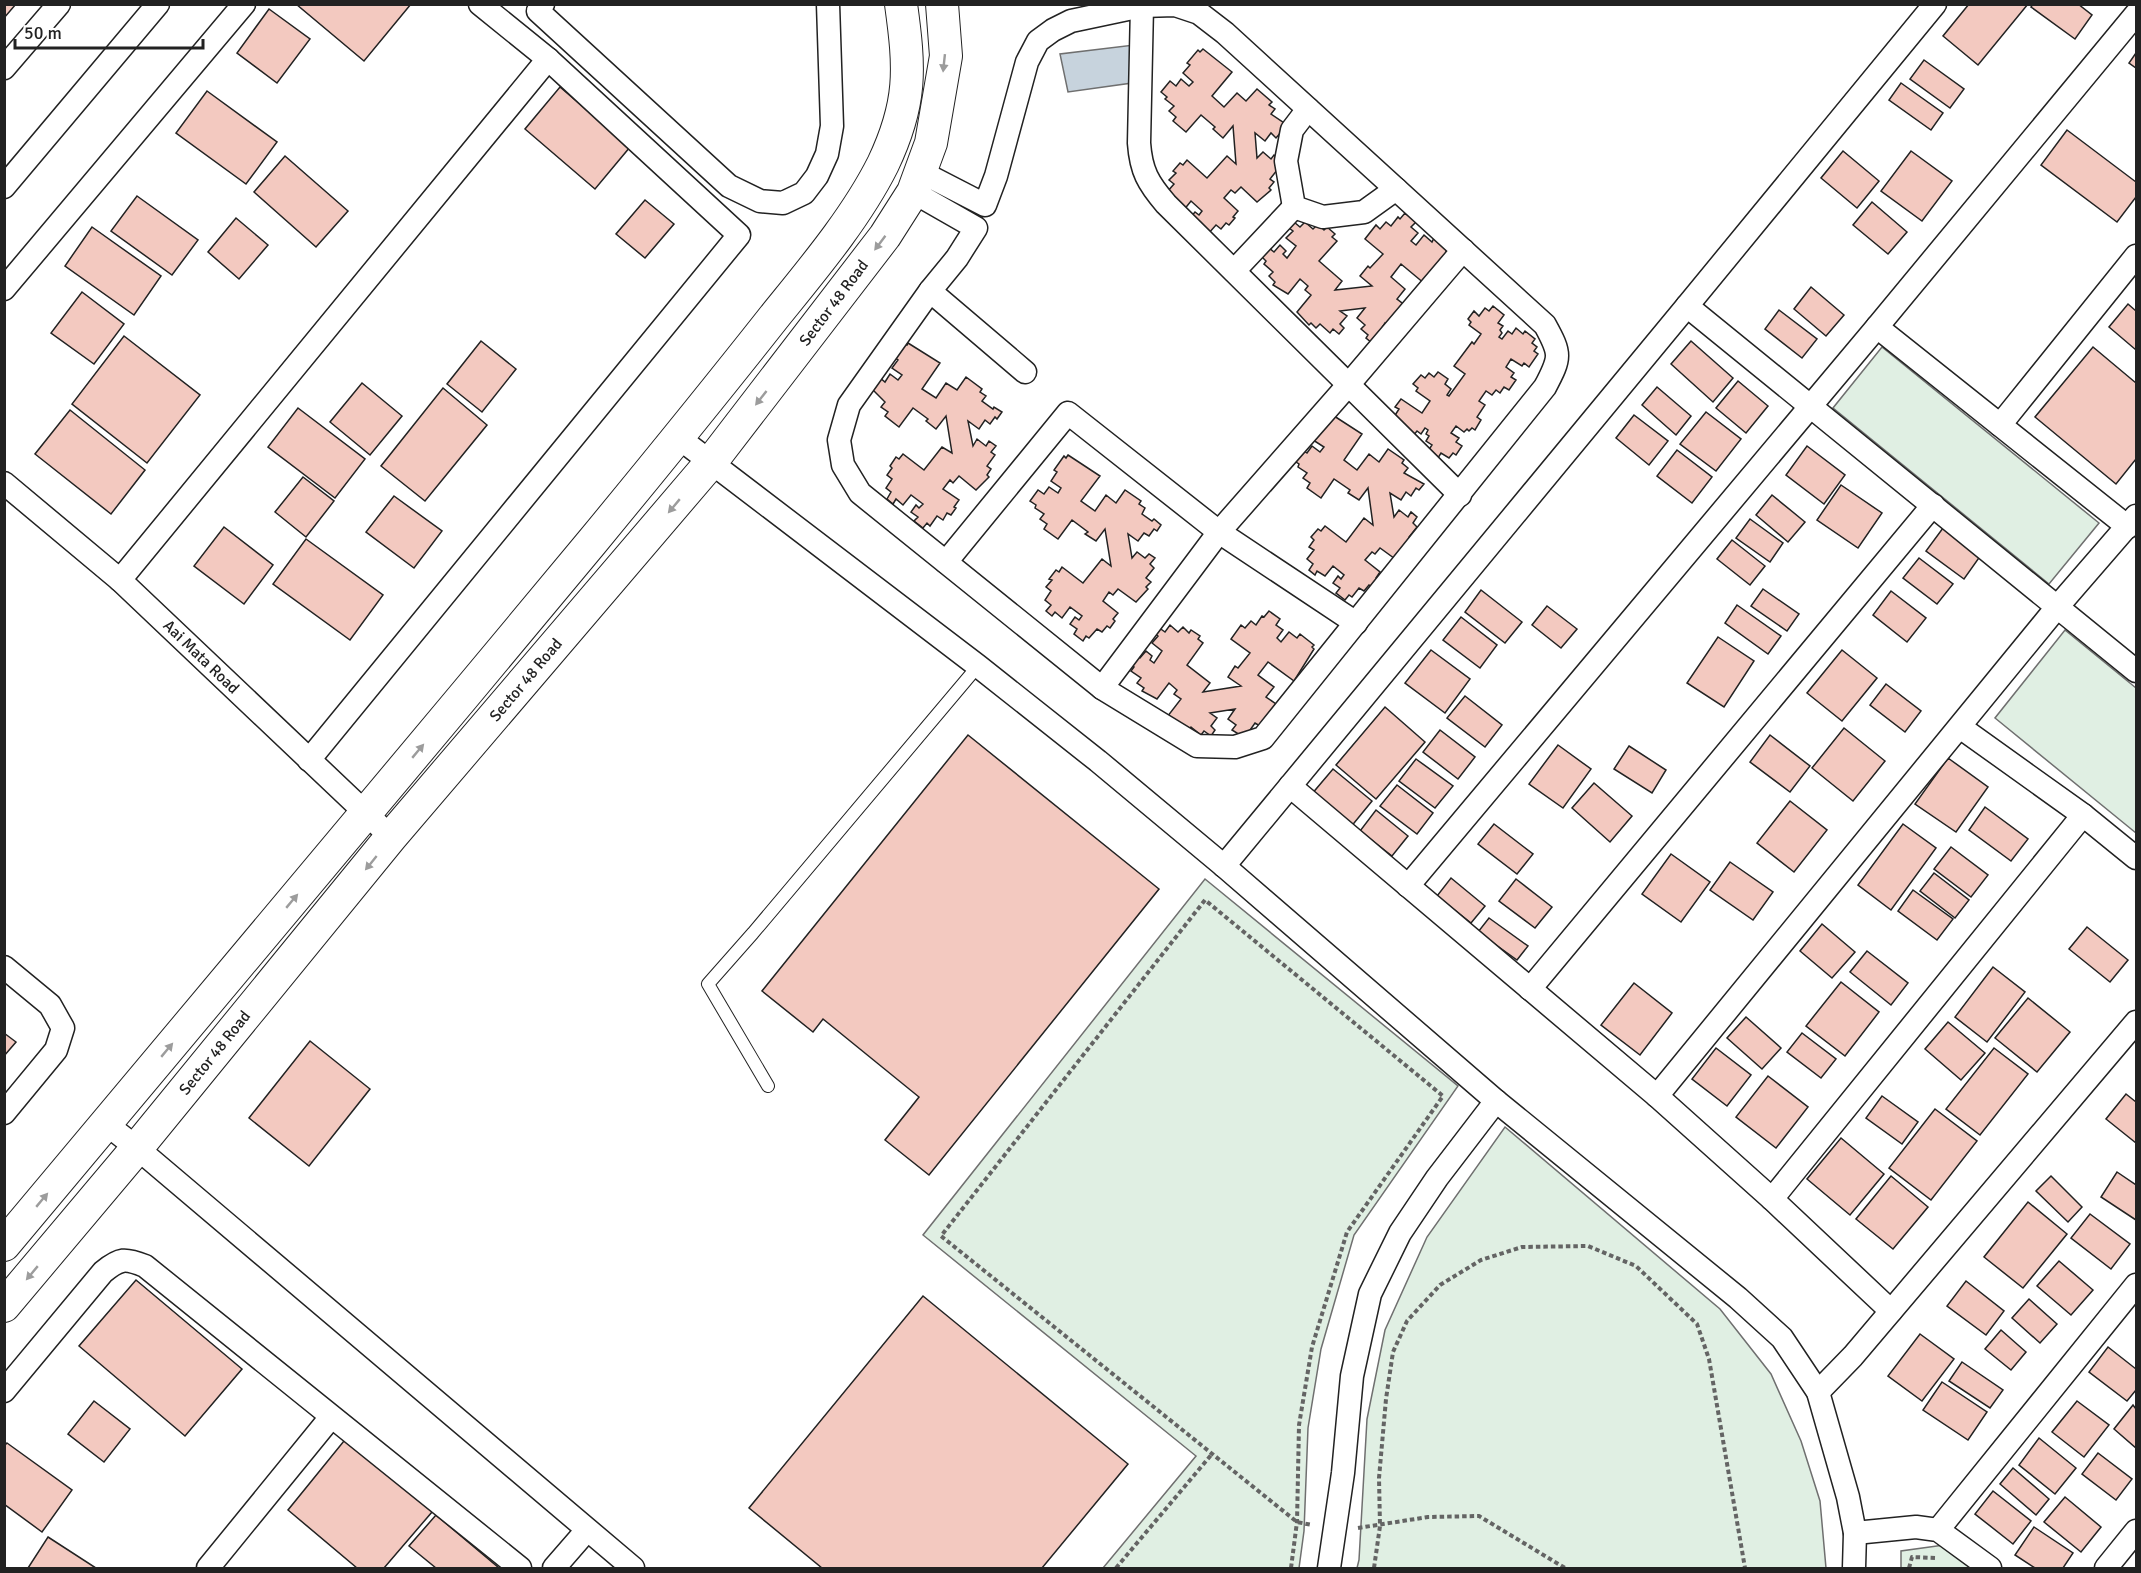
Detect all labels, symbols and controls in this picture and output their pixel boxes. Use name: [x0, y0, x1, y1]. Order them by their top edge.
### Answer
scale bar: [15, 12, 202, 50]
text: 50 m: [24, 22, 62, 44]
one-way arrow: [940, 53, 949, 72]
one-way arrow: [874, 236, 886, 251]
street label: Sector 48 Road: [795, 256, 873, 350]
one-way arrow: [754, 390, 767, 406]
one-way arrow: [668, 498, 681, 513]
street label: Aai Mata Road: [159, 616, 243, 698]
street label: Sector 48 Road: [485, 634, 567, 726]
one-way arrow: [411, 744, 423, 759]
one-way arrow: [365, 855, 378, 870]
one-way arrow: [286, 893, 299, 909]
street label: Sector 48 Road: [175, 1007, 255, 1099]
one-way arrow: [160, 1043, 173, 1058]
one-way arrow: [35, 1193, 48, 1208]
one-way arrow: [26, 1265, 39, 1280]

